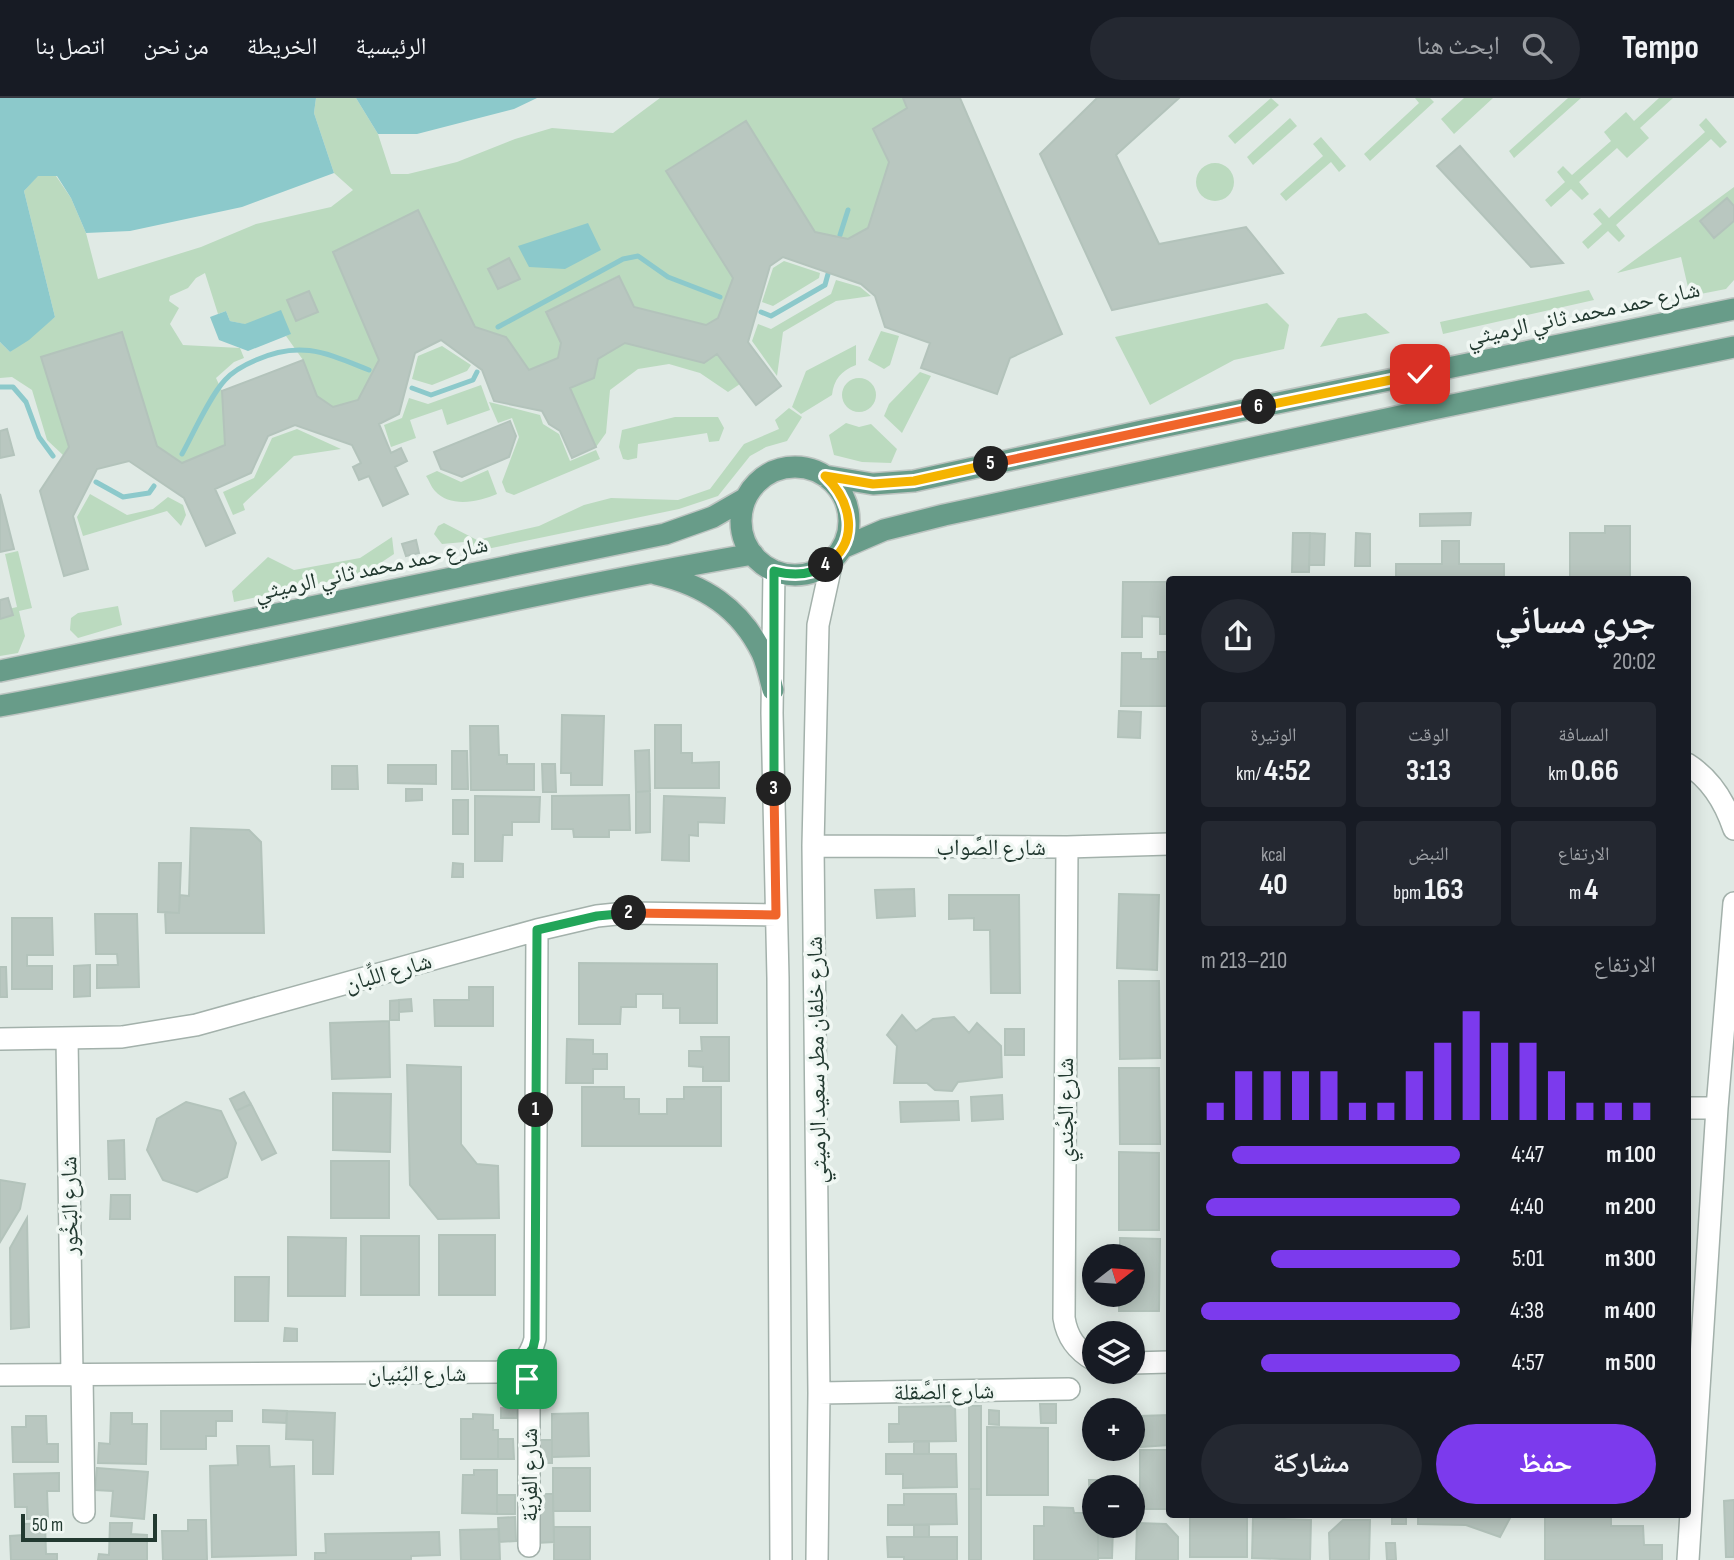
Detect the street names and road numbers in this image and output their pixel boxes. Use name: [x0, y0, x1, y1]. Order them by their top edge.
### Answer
street label: شارع حمد محمد ثاني الرميثي: [1464, 276, 1703, 356]
street label: شارع حمد محمد ثاني الرميثي: [252, 531, 491, 611]
street label: شارع الصَّواب: [936, 834, 1046, 862]
street label: شارع خلفان مطر سعيد الرميثي: [801, 936, 837, 1184]
street label: شارع اللِّبان: [341, 944, 435, 999]
street label: شارع الجُندي: [1052, 1058, 1084, 1162]
street label: شارع البَخُور: [55, 1156, 85, 1257]
street label: شارع البُنيان: [368, 1360, 466, 1388]
street label: شارع الصَّقلة: [893, 1377, 995, 1407]
street label: شارع الفِرْيَة: [516, 1428, 544, 1522]

